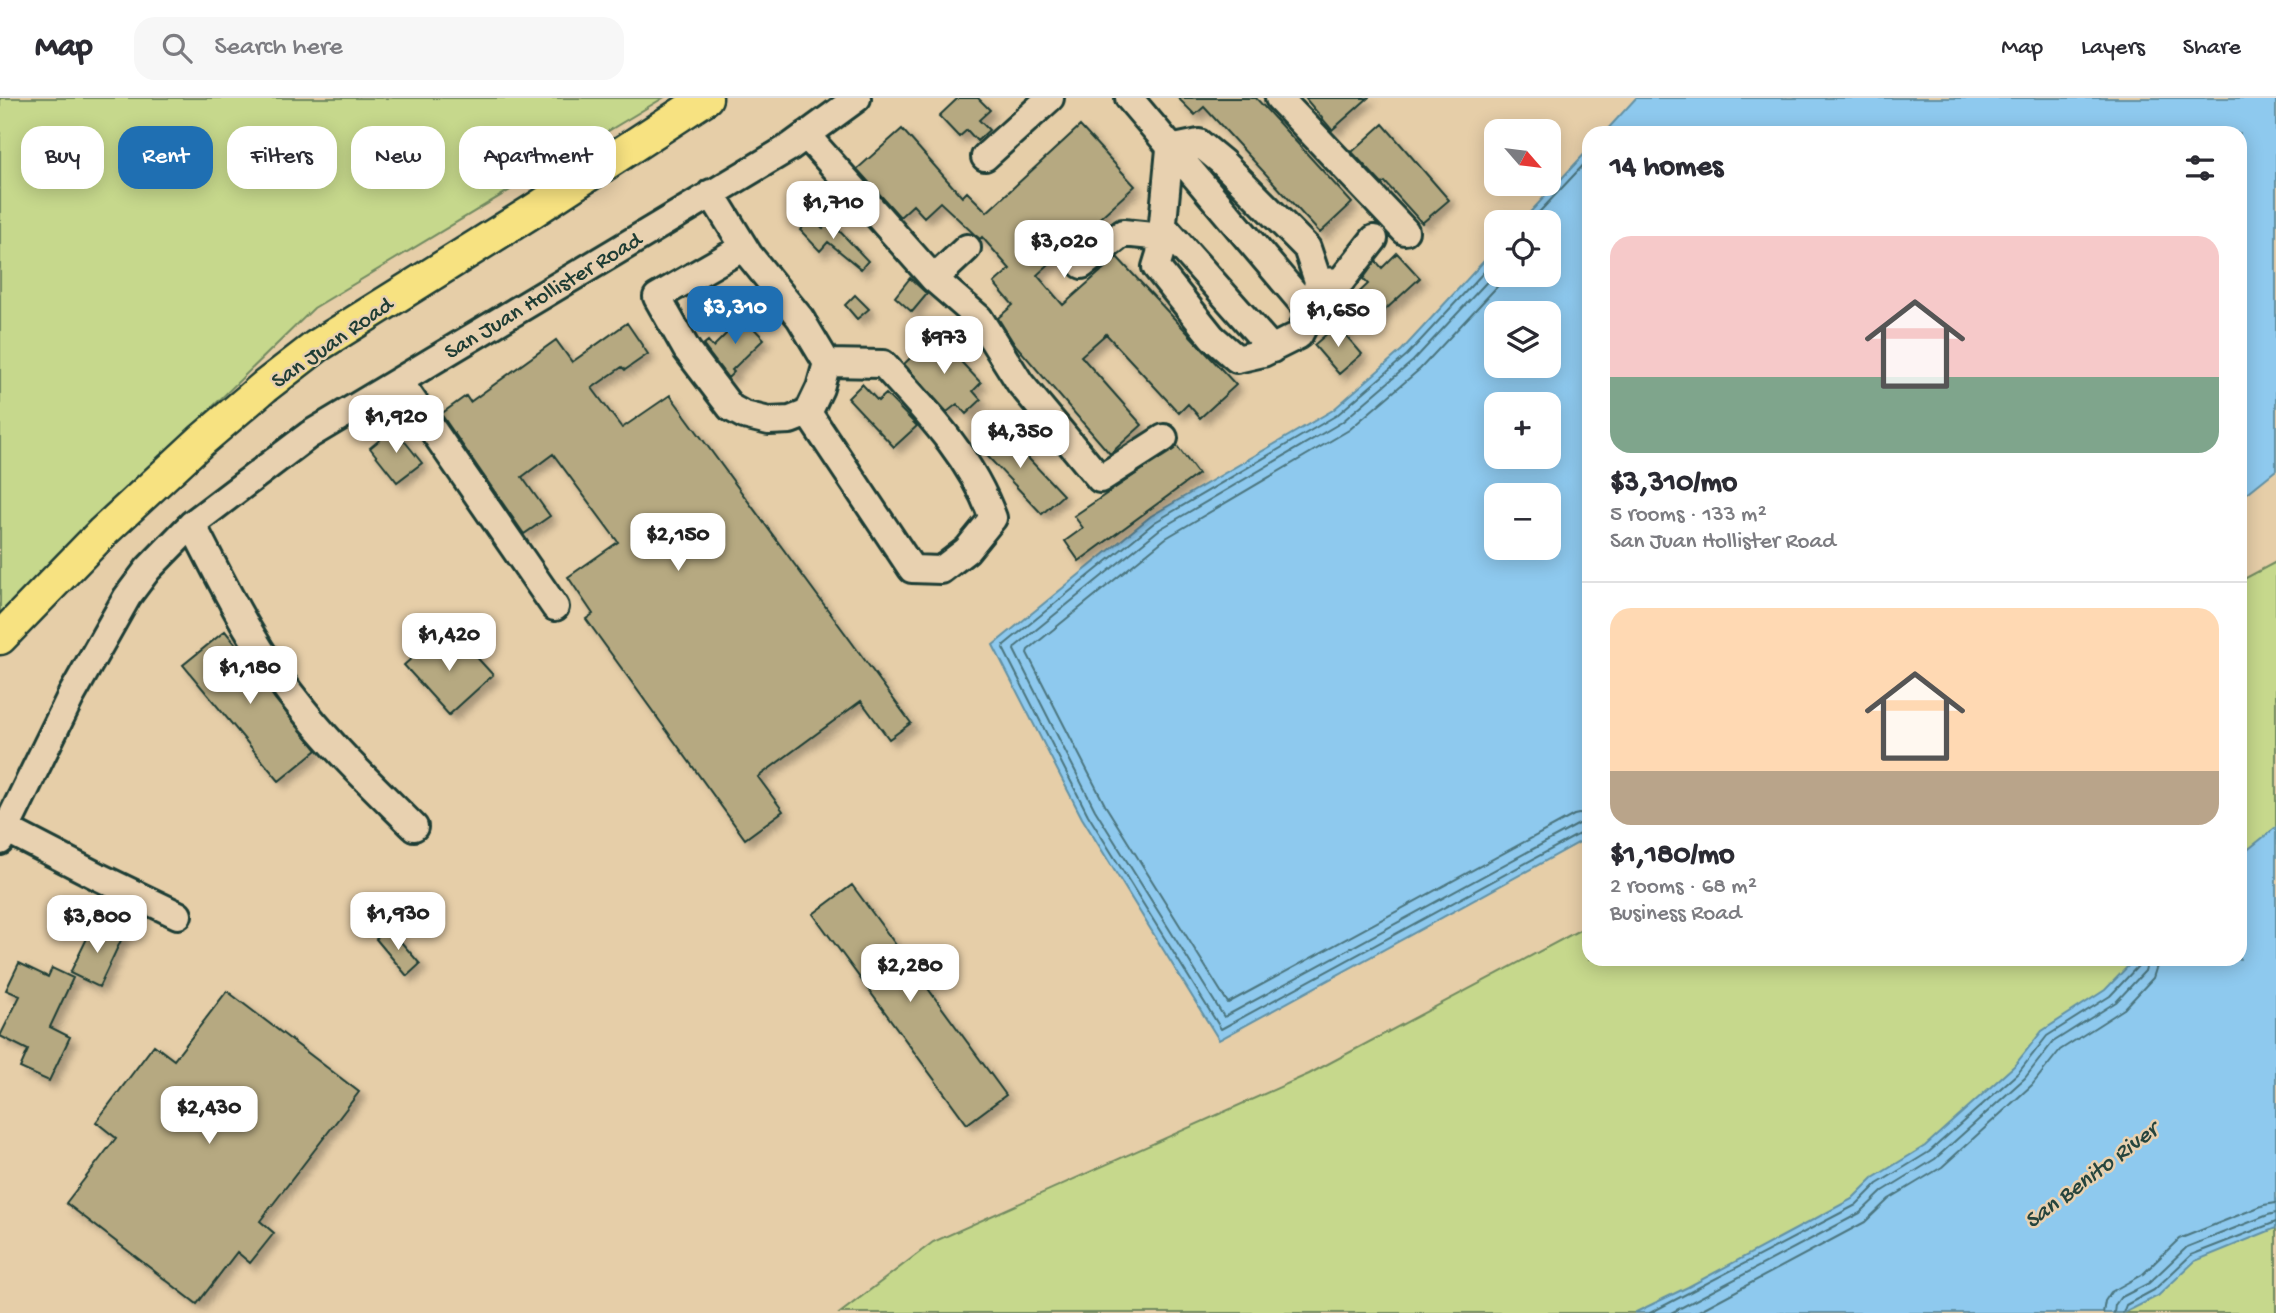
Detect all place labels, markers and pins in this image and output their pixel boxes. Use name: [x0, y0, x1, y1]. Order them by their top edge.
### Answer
pin: $1,710: [776, 181, 890, 241]
pin: $3,020: [1007, 220, 1121, 280]
pin: $3,310: [678, 286, 792, 346]
pin: $1,650: [1281, 289, 1395, 349]
pin: $973: [903, 316, 985, 376]
pin: $1,920: [339, 396, 453, 455]
pin: $4,350: [963, 410, 1077, 470]
pin: $2,150: [621, 514, 735, 573]
pin: $1,420: [392, 614, 506, 673]
pin: $1,180: [193, 646, 307, 706]
pin: $1,930: [341, 892, 455, 952]
pin: $3,800: [40, 896, 154, 955]
pin: $2,280: [853, 944, 967, 1004]
pin: $2,430: [152, 1086, 266, 1146]

